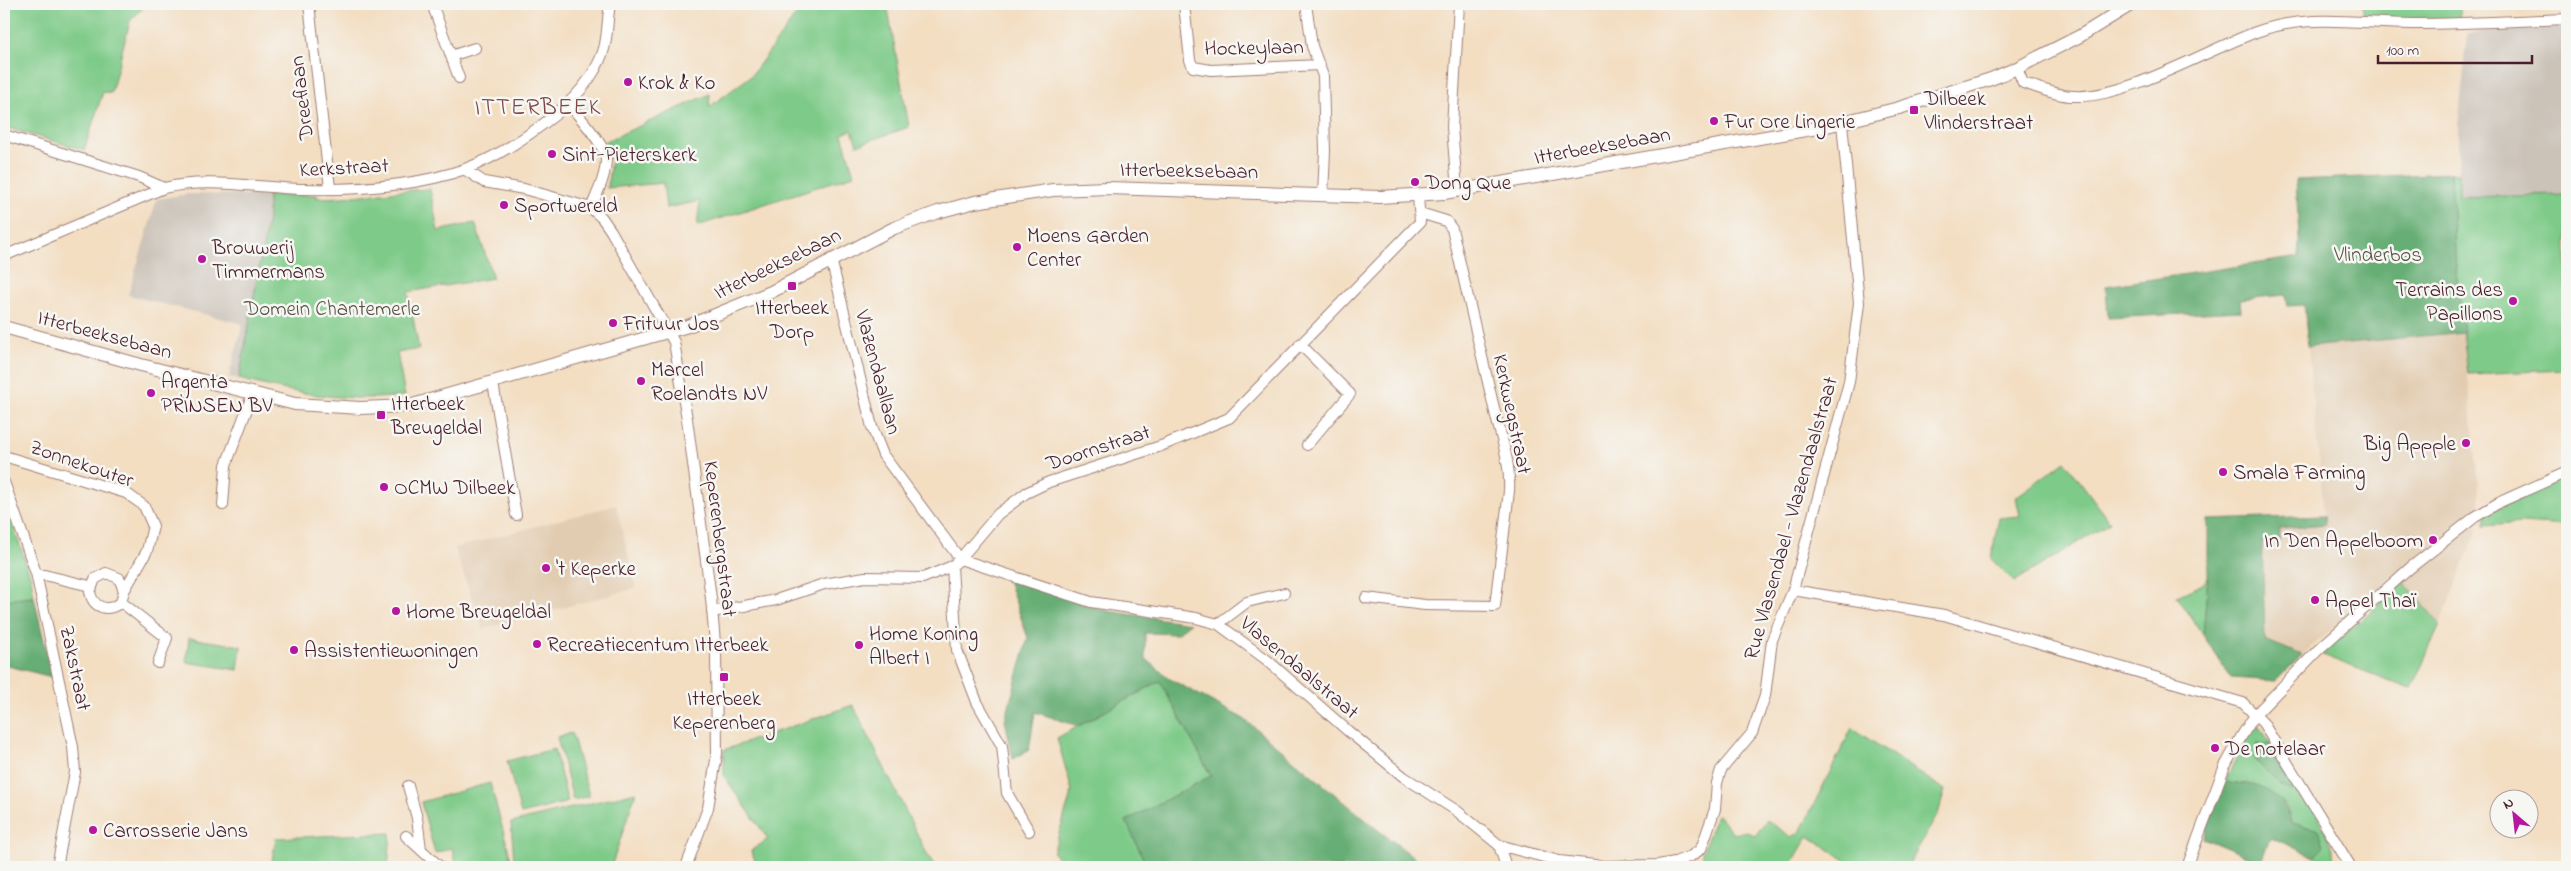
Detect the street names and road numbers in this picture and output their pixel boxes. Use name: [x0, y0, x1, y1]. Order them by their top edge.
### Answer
street label: Hockeylaan: [1204, 33, 1304, 67]
street label: Dreeflaan: [283, 54, 323, 142]
street label: Itterbeeksebaan: [1532, 120, 1673, 174]
street label: Kerkstraat: [299, 152, 389, 186]
street label: Itterbeeksebaan: [1120, 156, 1258, 188]
street label: Itterbeeksebaan: [709, 221, 847, 309]
street label: Itterbeeksebaan: [34, 304, 175, 368]
street label: Vlazendaallaan: [846, 306, 908, 438]
street label: Kerkwegstraat: [1482, 352, 1538, 478]
street label: Rue Vlasendael - Vlazendaalstraat: [1737, 374, 1847, 664]
street label: Doornstraat: [1042, 418, 1155, 480]
street label: Zonnekouter: [25, 433, 138, 497]
street label: Keperenbergstraat: [693, 459, 743, 619]
street label: Vlasendaalstraat: [1232, 609, 1365, 727]
street label: Zakstraat: [50, 623, 98, 714]

